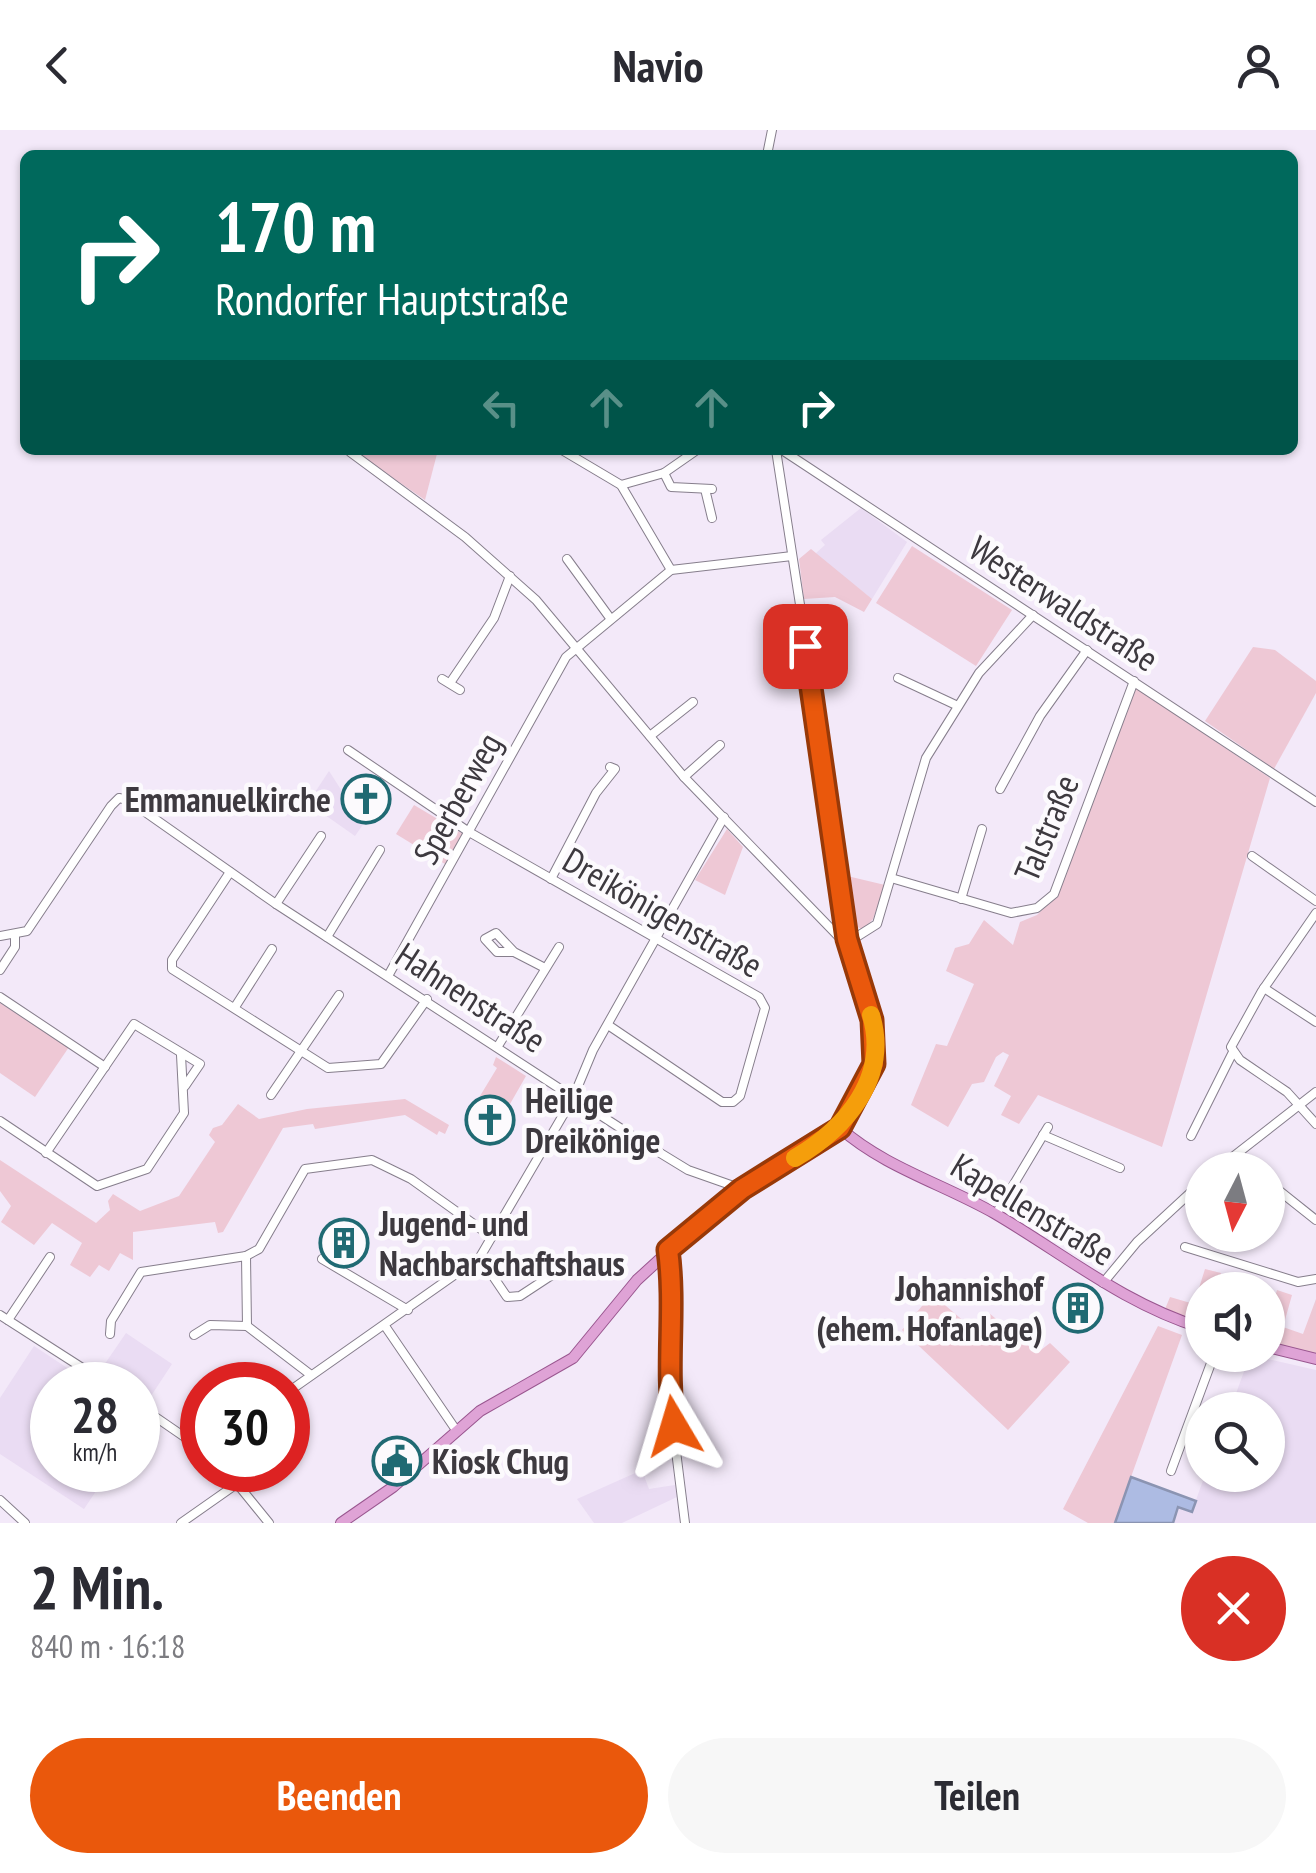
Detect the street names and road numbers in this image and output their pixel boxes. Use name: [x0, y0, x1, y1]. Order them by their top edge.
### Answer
street label: Westerwaldstraße: [961, 525, 1167, 681]
street label: Sperberweg: [402, 724, 512, 872]
street label: Talstraße: [1003, 768, 1089, 888]
street label: Dreikönigenstraße: [555, 836, 771, 988]
street label: Hahnenstraße: [387, 931, 555, 1063]
street label: Kapellenstraße: [943, 1142, 1123, 1276]

